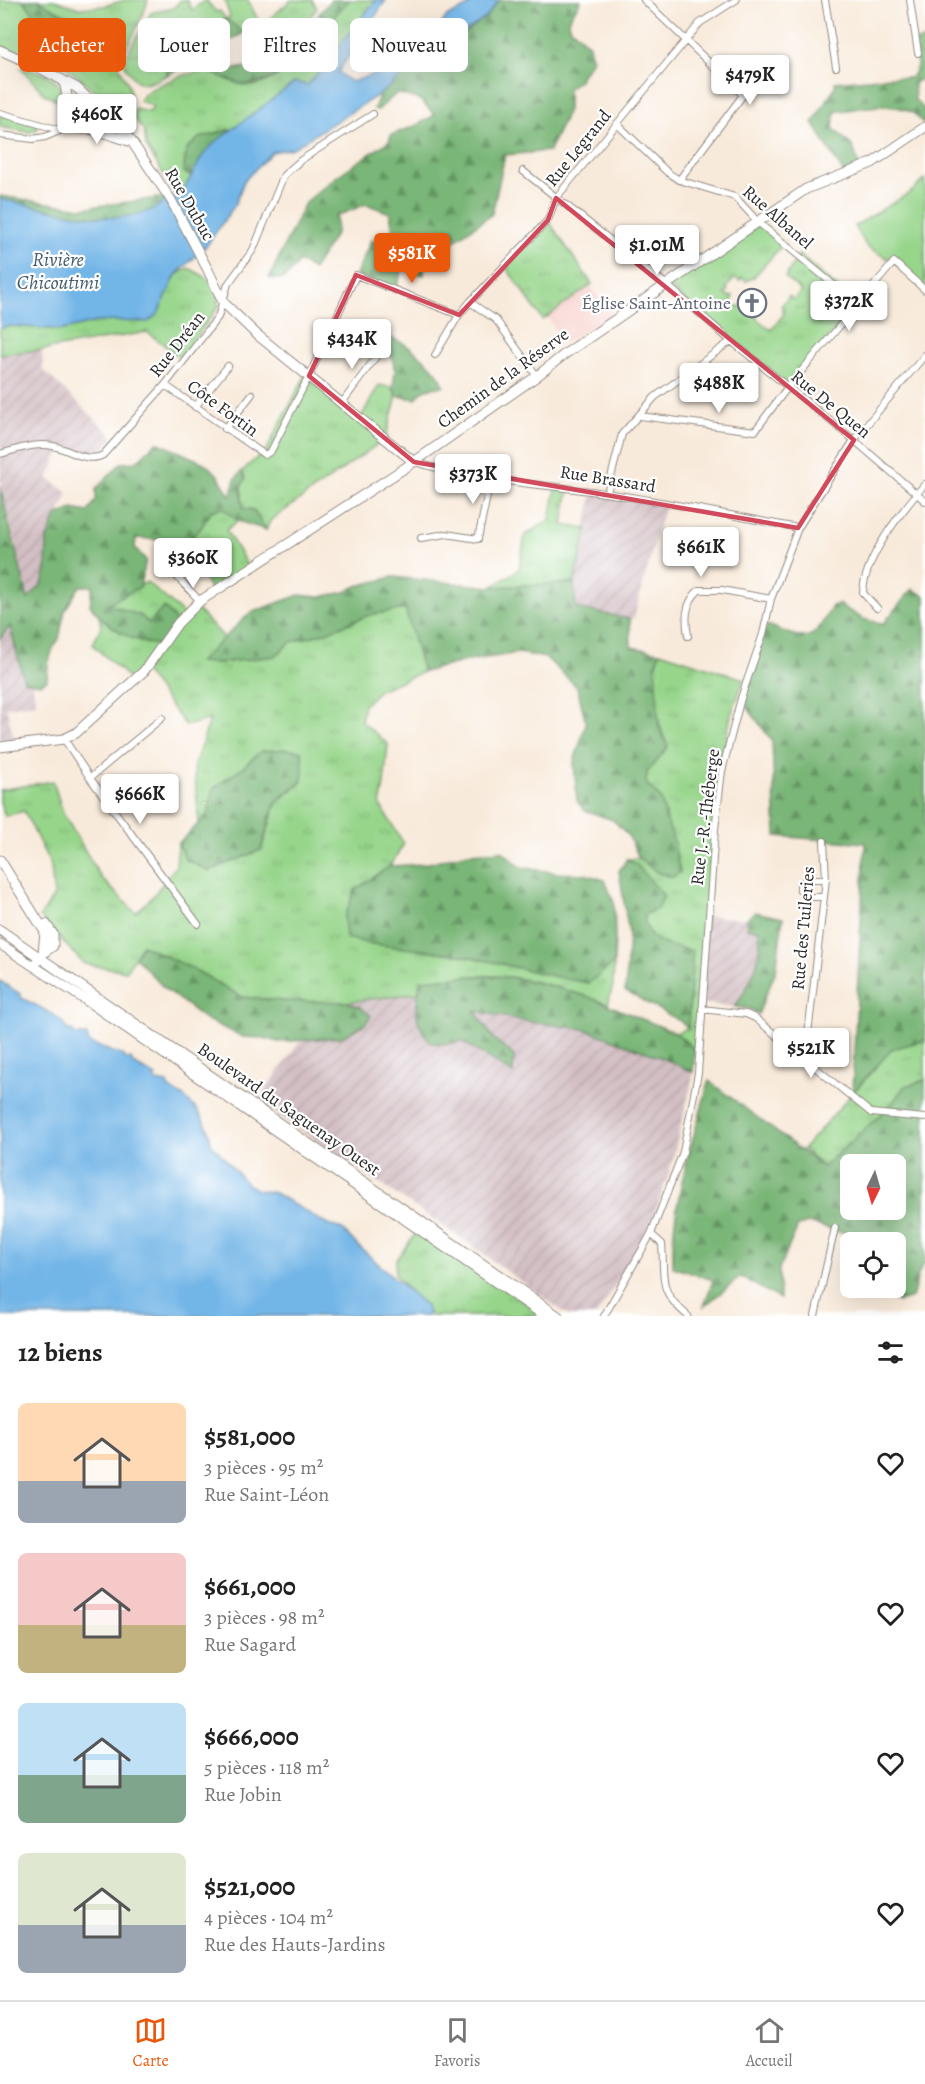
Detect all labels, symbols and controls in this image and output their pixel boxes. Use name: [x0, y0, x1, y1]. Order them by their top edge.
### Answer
chip: Acheter: [18, 18, 126, 72]
chip: Louer: [138, 18, 230, 72]
chip: Filtres: [242, 18, 338, 72]
chip: Nouveau: [350, 18, 468, 72]
pin: $479K: [708, 55, 792, 106]
text: $479K: [725, 61, 775, 88]
pin: $460K: [55, 94, 139, 145]
text: $460K: [71, 100, 123, 127]
street label: Rue Legrand: [540, 104, 617, 191]
street label: Rue Dubuc: [159, 163, 221, 245]
street label: Rue Albanel: [738, 180, 819, 255]
pin: $1.01M: [608, 225, 706, 276]
text: $1.01M: [629, 231, 685, 258]
pin: $581K: [370, 233, 454, 284]
text: $581K: [388, 239, 436, 266]
water label: Rivière Chicoutimi: [17, 246, 99, 296]
pin: $372K: [807, 281, 891, 332]
church icon: Église Saint-Antoine: [736, 287, 768, 319]
text: $372K: [824, 287, 874, 314]
place label: Église Saint-Antoine: [581, 291, 731, 315]
street label: Rue Dréan: [144, 306, 210, 382]
pin: $434K: [310, 319, 394, 370]
street label: Chemin de la Réserve: [433, 322, 573, 434]
text: $434K: [327, 325, 377, 352]
pin: $488K: [677, 363, 761, 414]
street label: Rue De Quen: [786, 364, 876, 444]
text: $488K: [693, 369, 745, 396]
street label: Côte Fortin: [183, 374, 264, 442]
pin: $373K: [431, 454, 515, 505]
text: $373K: [449, 460, 497, 487]
street label: Rue Brassard: [558, 460, 658, 498]
pin: $661K: [659, 527, 743, 578]
text: $661K: [677, 533, 725, 560]
pin: $360K: [151, 538, 235, 589]
text: $360K: [168, 544, 218, 571]
street label: Rue J.-R.-Théberge: [685, 747, 725, 887]
pin: $666K: [98, 774, 182, 825]
text: $666K: [115, 780, 165, 807]
street label: Rue des Tuileries: [786, 865, 820, 991]
pin: $521K: [769, 1028, 853, 1079]
text: $521K: [787, 1034, 835, 1061]
street label: Boulevard du Saguenay Ouest: [193, 1037, 385, 1181]
north arrow: [840, 1154, 906, 1220]
map controls: [840, 1154, 906, 1298]
button: locate: [840, 1232, 906, 1298]
text: 12 biens: [18, 1335, 103, 1370]
icon: filters: [874, 1336, 907, 1369]
text: $581,000: [204, 1419, 295, 1454]
icon: home: [66, 1427, 138, 1499]
icon: heart: [874, 1447, 907, 1480]
text: 3 pièces · 95 m²: [204, 1454, 323, 1481]
text: Rue Saint-Léon: [204, 1481, 329, 1508]
text: $661,000: [204, 1569, 296, 1604]
icon: home: [66, 1577, 138, 1649]
icon: heart: [874, 1597, 907, 1630]
text: 3 pièces · 98 m²: [204, 1604, 324, 1631]
text: Rue Sagard: [204, 1631, 296, 1658]
text: $666,000: [204, 1719, 299, 1754]
icon: home: [66, 1727, 138, 1799]
icon: heart: [874, 1747, 907, 1780]
text: 5 pièces · 118 m²: [204, 1754, 329, 1781]
text: Rue Jobin: [204, 1781, 282, 1808]
text: $521,000: [204, 1869, 295, 1904]
icon: home: [66, 1877, 138, 1949]
icon: heart: [874, 1897, 907, 1930]
text: 4 pièces · 104 m²: [204, 1904, 333, 1931]
text: Rue des Hauts-Jardins: [204, 1931, 386, 1958]
tab: Carte: [133, 2014, 169, 2072]
tab: Favoris: [434, 2014, 480, 2072]
tab: Accueil: [746, 2014, 792, 2072]

